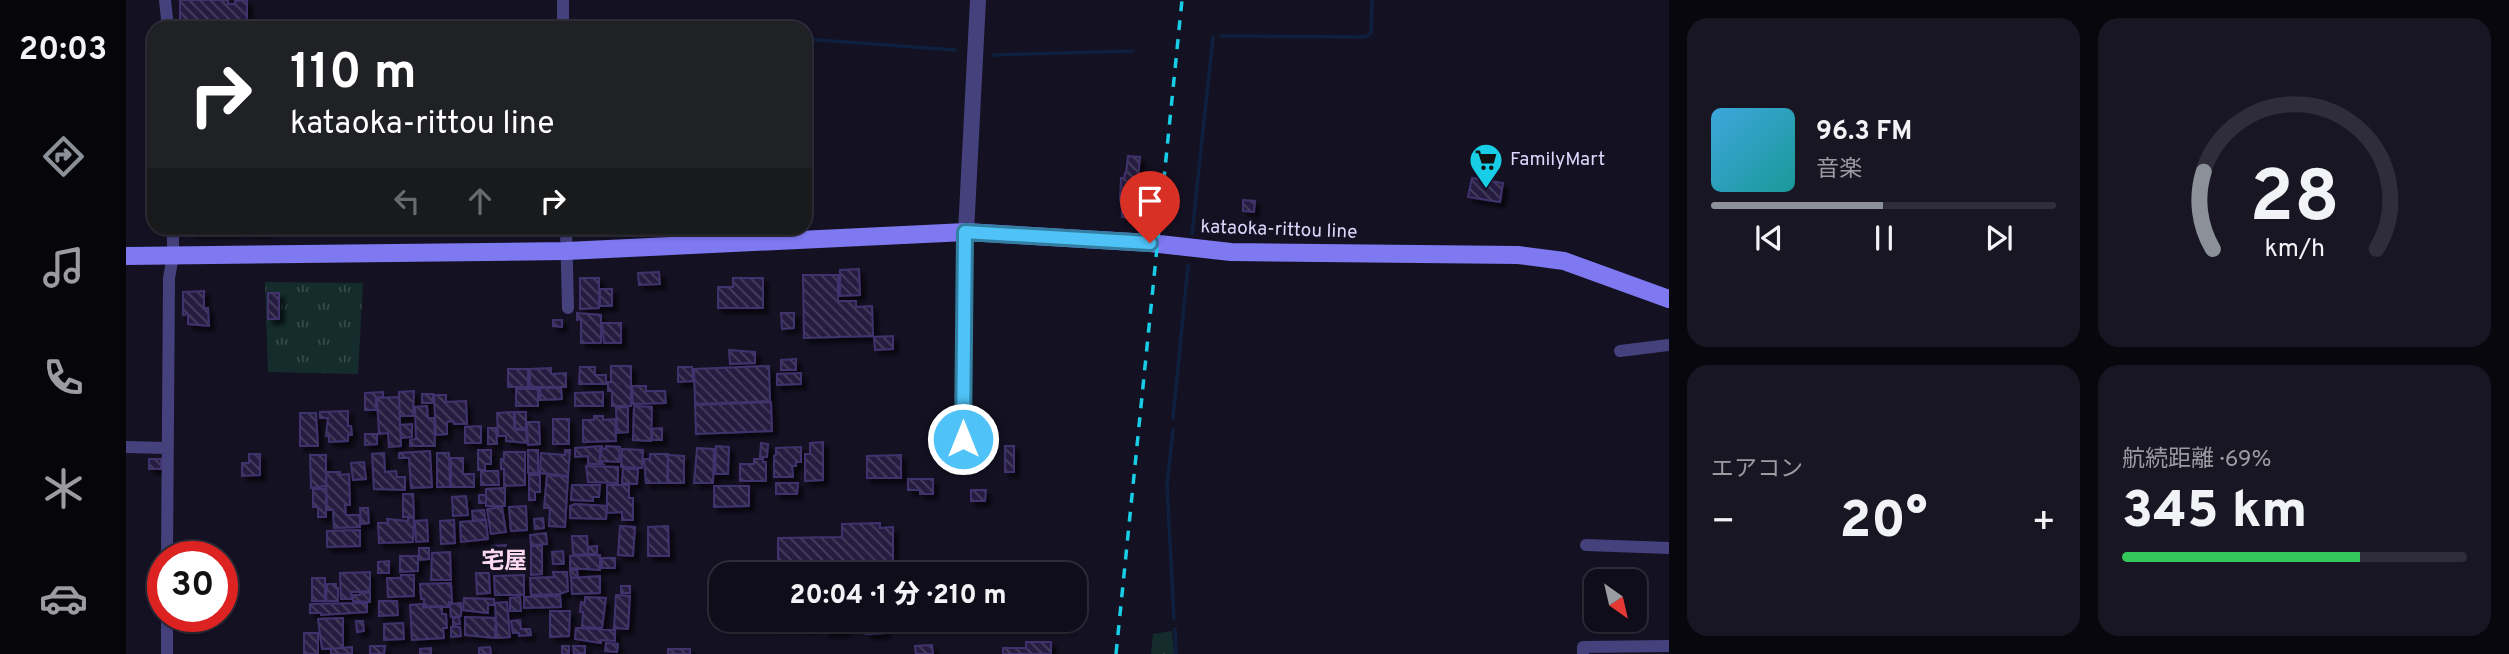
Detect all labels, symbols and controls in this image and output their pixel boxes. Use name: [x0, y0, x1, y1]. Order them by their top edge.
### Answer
text: 20:03: [19, 31, 107, 71]
text: 110 m: [290, 44, 417, 106]
icon: right: [175, 49, 266, 140]
text: kataoka-rittou line: [290, 105, 555, 145]
text: 96.3 FM: [1816, 116, 1912, 149]
icon: directions: [39, 132, 88, 181]
supermarket icon: FamilyMart: [1467, 141, 1505, 190]
place label: FamilyMart: [1510, 148, 1605, 172]
text: 28: [2249, 155, 2340, 247]
text: 音楽: [1816, 156, 1862, 185]
pin: [1120, 171, 1180, 243]
icon: left: [388, 182, 426, 220]
icon: ahead: [461, 182, 499, 220]
icon: right: [534, 182, 572, 220]
icon: arrive: [1131, 182, 1169, 220]
street label: kataoka-rittou line: [1200, 215, 1358, 245]
icon: previous: [1750, 219, 1788, 257]
icon: pause: [1865, 219, 1903, 257]
icon: next: [1980, 219, 2018, 257]
text: km/h: [2264, 234, 2325, 266]
icon: music: [39, 243, 88, 292]
icon: phone: [39, 353, 88, 402]
position arrow: [926, 402, 1000, 476]
text: 航続距離 · 69%: [2122, 446, 2271, 475]
text: エアコン: [1711, 456, 1803, 485]
icon: climate: [39, 464, 88, 513]
text: 345 km: [2122, 480, 2307, 546]
text: 20°: [1839, 490, 1928, 556]
text: −: [1711, 499, 1736, 548]
text: +: [2031, 499, 2056, 548]
speed limit sign: 30: [147, 541, 238, 632]
district label: 宅屋: [481, 548, 527, 577]
north arrow: [1584, 569, 1647, 632]
map controls: [1584, 569, 1647, 632]
icon: car: [39, 574, 88, 623]
text: 20:04 · 1 分 · 210 m: [790, 580, 1006, 613]

